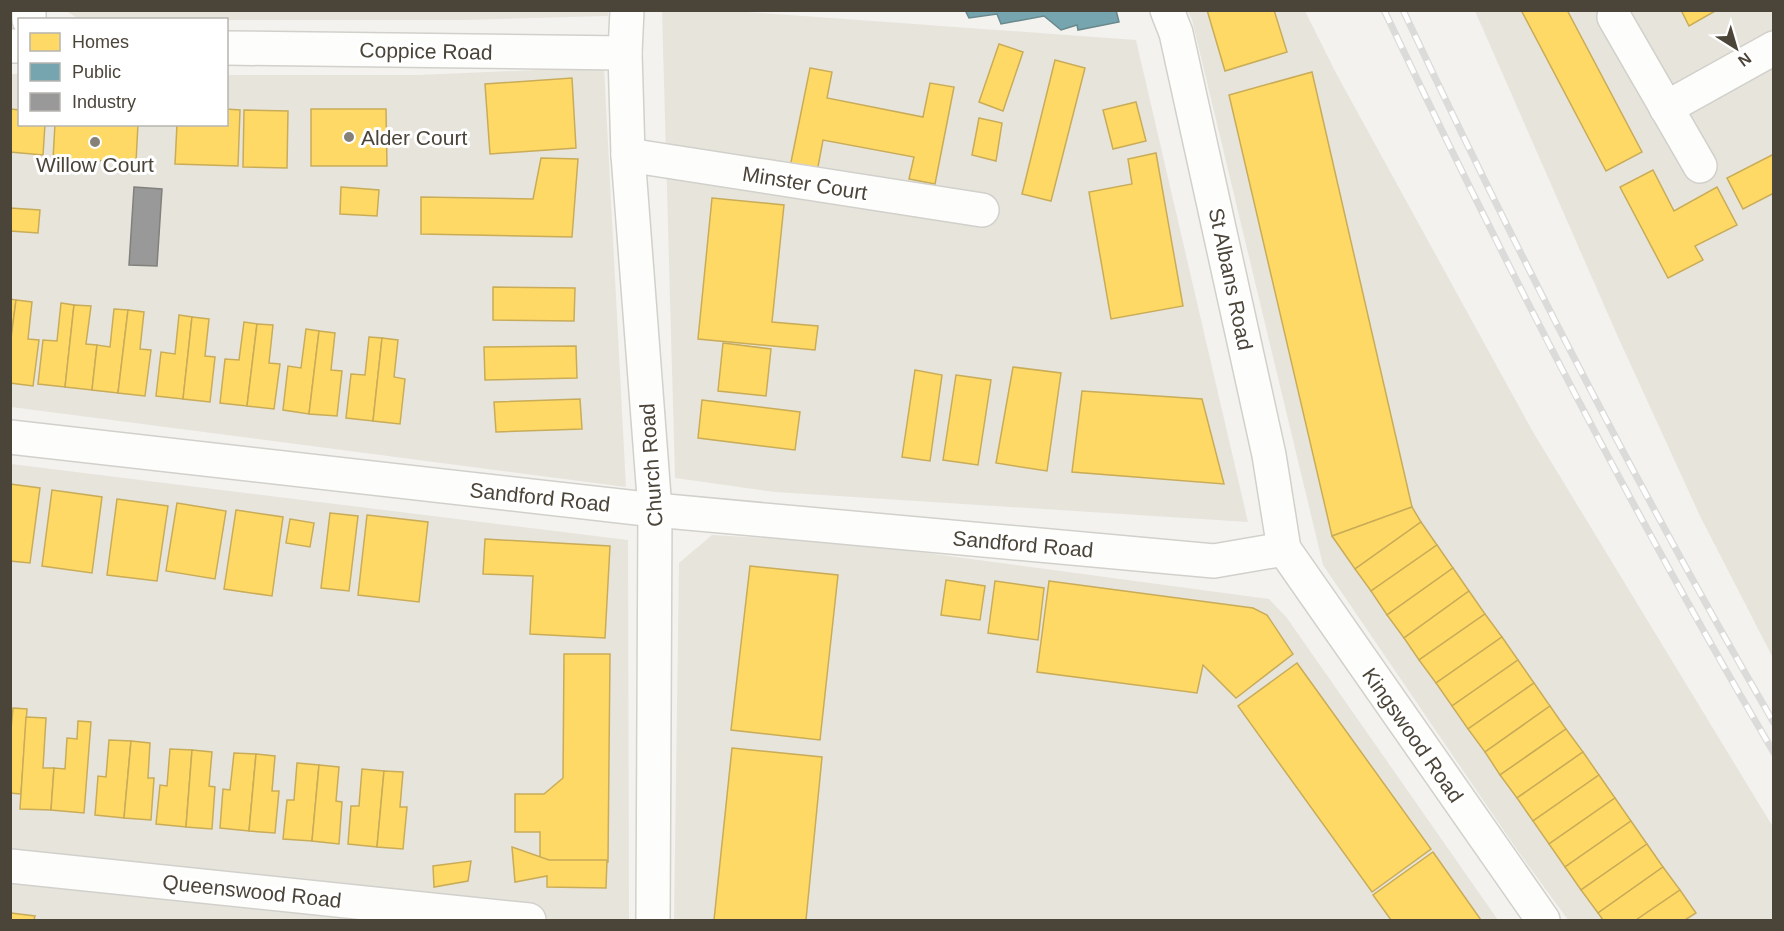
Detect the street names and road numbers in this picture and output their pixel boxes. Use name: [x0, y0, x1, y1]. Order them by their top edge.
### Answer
street label: Coppice Road: [359, 38, 493, 64]
street label: Minster Court: [741, 162, 869, 204]
street label: St Albans Road: [1205, 206, 1257, 352]
street label: Church Road: [635, 402, 667, 528]
street label: Sandford Road: [469, 478, 611, 516]
street label: Sandford Road: [952, 526, 1094, 562]
street label: Kingswood Road: [1358, 663, 1468, 807]
street label: Queenswood Road: [161, 870, 343, 912]

